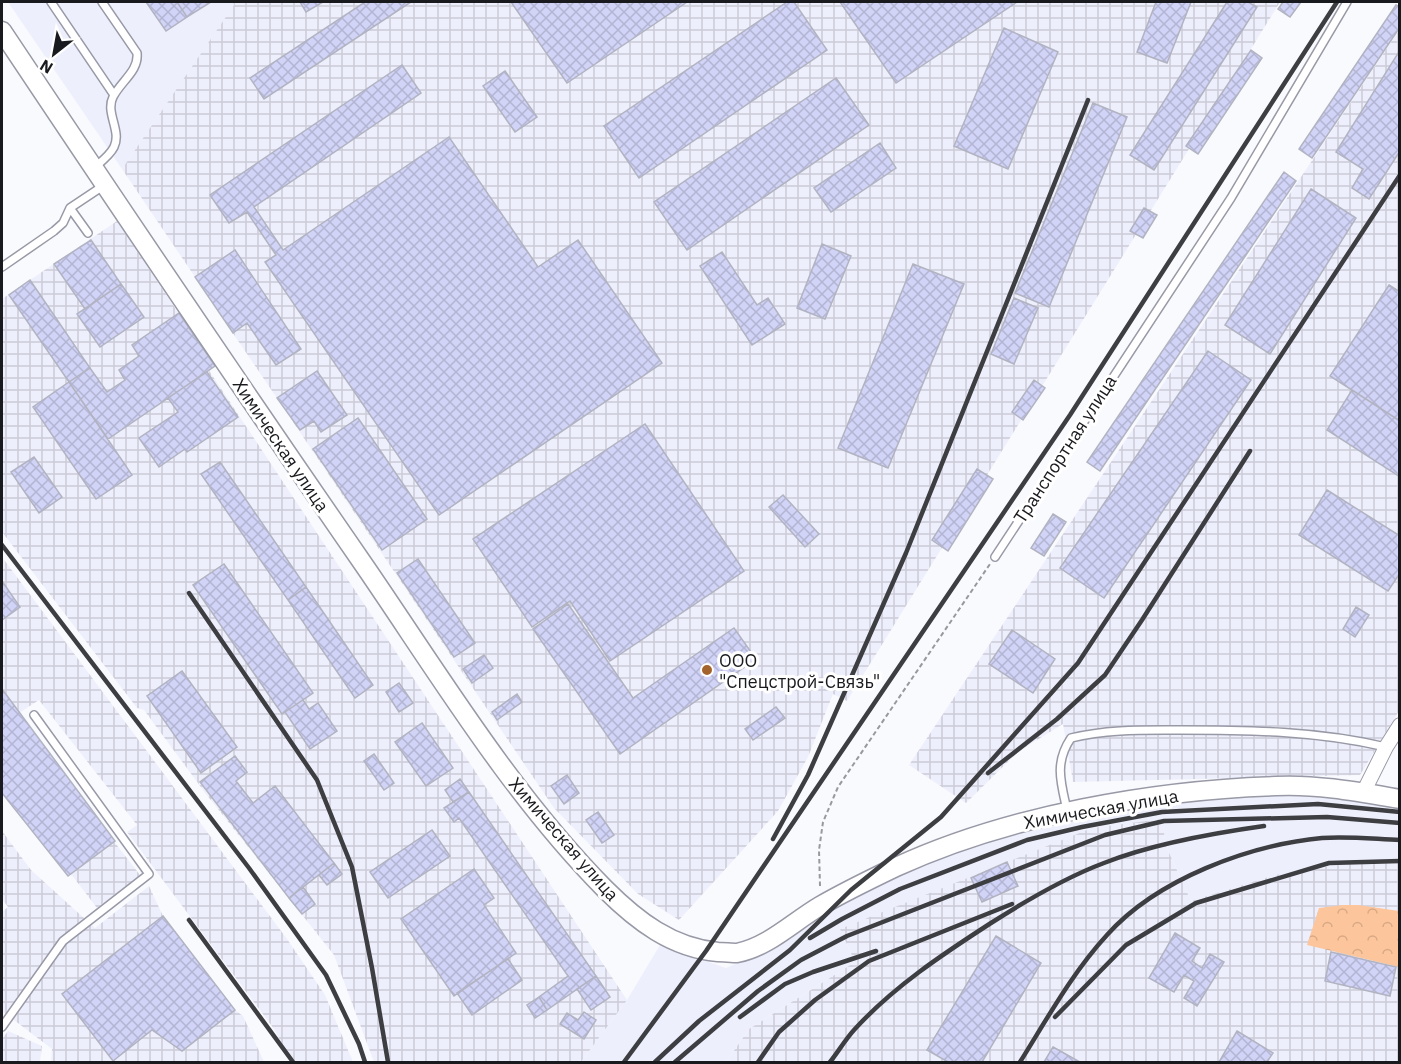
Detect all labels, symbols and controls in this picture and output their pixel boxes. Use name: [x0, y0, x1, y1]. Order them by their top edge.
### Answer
north arrow: [24, 24, 84, 84]
text: N: [36, 55, 56, 78]
street label: Транспортная улица: [1008, 370, 1122, 527]
street label: Химическая улица: [228, 374, 334, 517]
place label: ООО "Спецстрой-Связь": [719, 649, 880, 693]
marker: ООО "Спецстрой-Связь": [700, 663, 714, 677]
street label: Химическая улица: [504, 772, 624, 906]
street label: Химическая улица: [1022, 784, 1180, 834]

